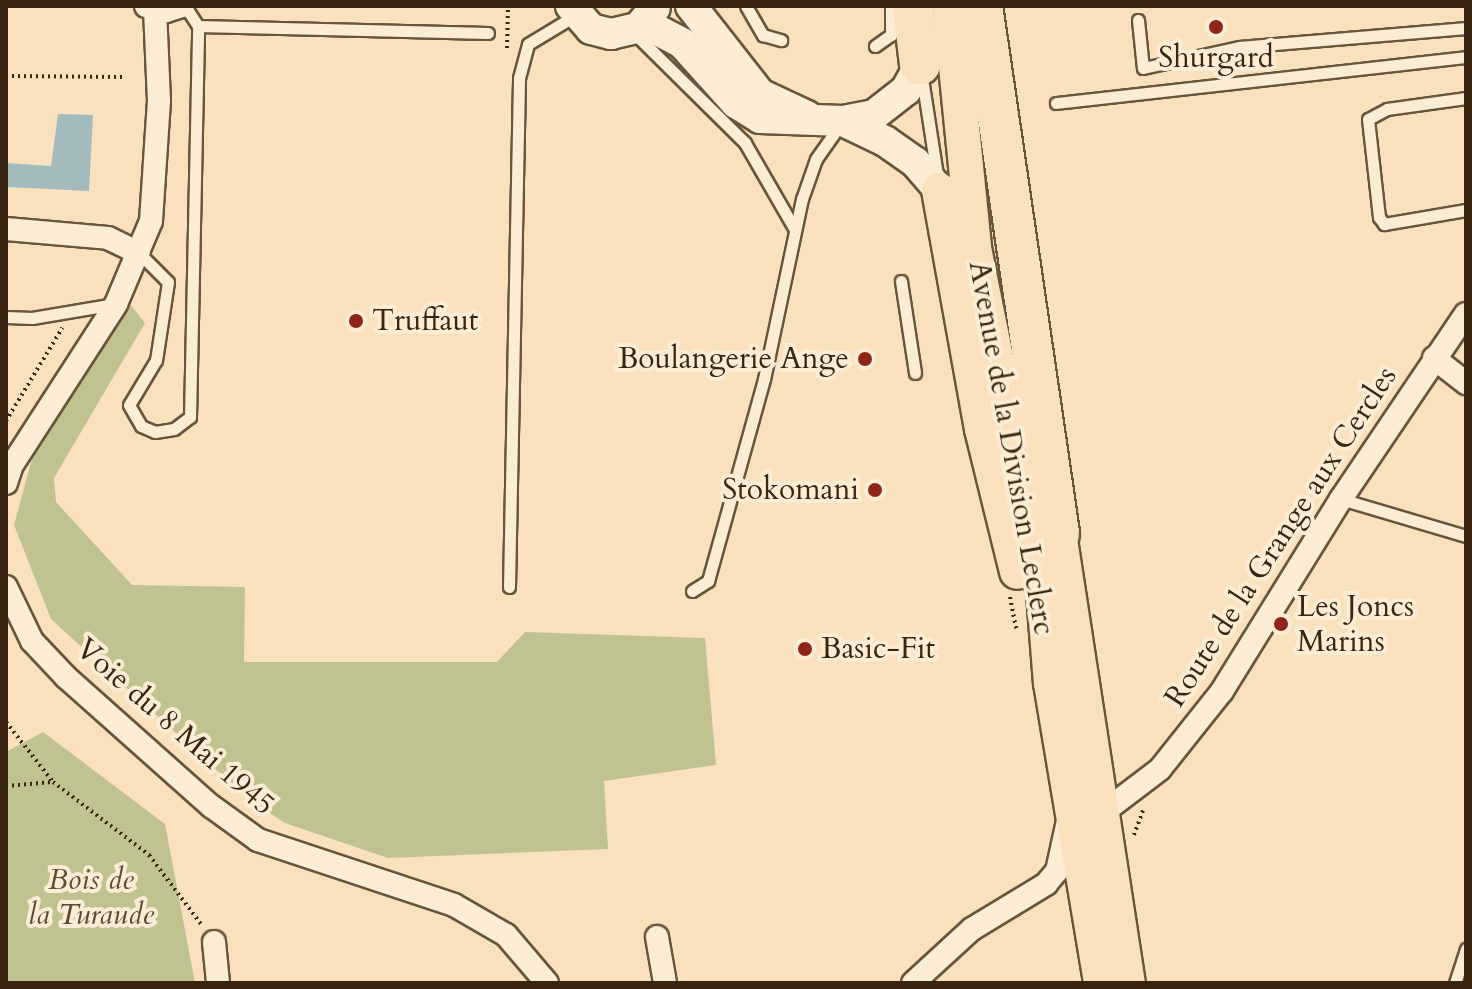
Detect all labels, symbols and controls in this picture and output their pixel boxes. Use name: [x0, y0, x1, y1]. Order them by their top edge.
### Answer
marker: Shurgard: [1207, 18, 1225, 36]
place label: Shurgard: [1158, 40, 1274, 76]
street label: Avenue de la Division Leclerc: [960, 258, 1062, 638]
place label: Truffaut: [372, 303, 478, 339]
marker: Truffaut: [347, 312, 365, 330]
place label: Boulangerie Ange: [618, 341, 849, 377]
marker: Boulangerie Ange: [856, 350, 874, 368]
street label: Route de la Grange aux Cercles: [1157, 360, 1405, 714]
place label: Stokomani: [722, 472, 859, 508]
marker: Stokomani: [866, 481, 884, 499]
place label: Les Joncs Marins: [1297, 589, 1414, 660]
marker: Les Joncs Marins: [1272, 615, 1290, 633]
street label: Voie du 8 Mai 1945: [68, 631, 282, 823]
place label: Basic-Fit: [821, 631, 935, 667]
marker: Basic-Fit: [796, 640, 814, 658]
park label: Bois de la Turaude: [28, 862, 154, 932]

